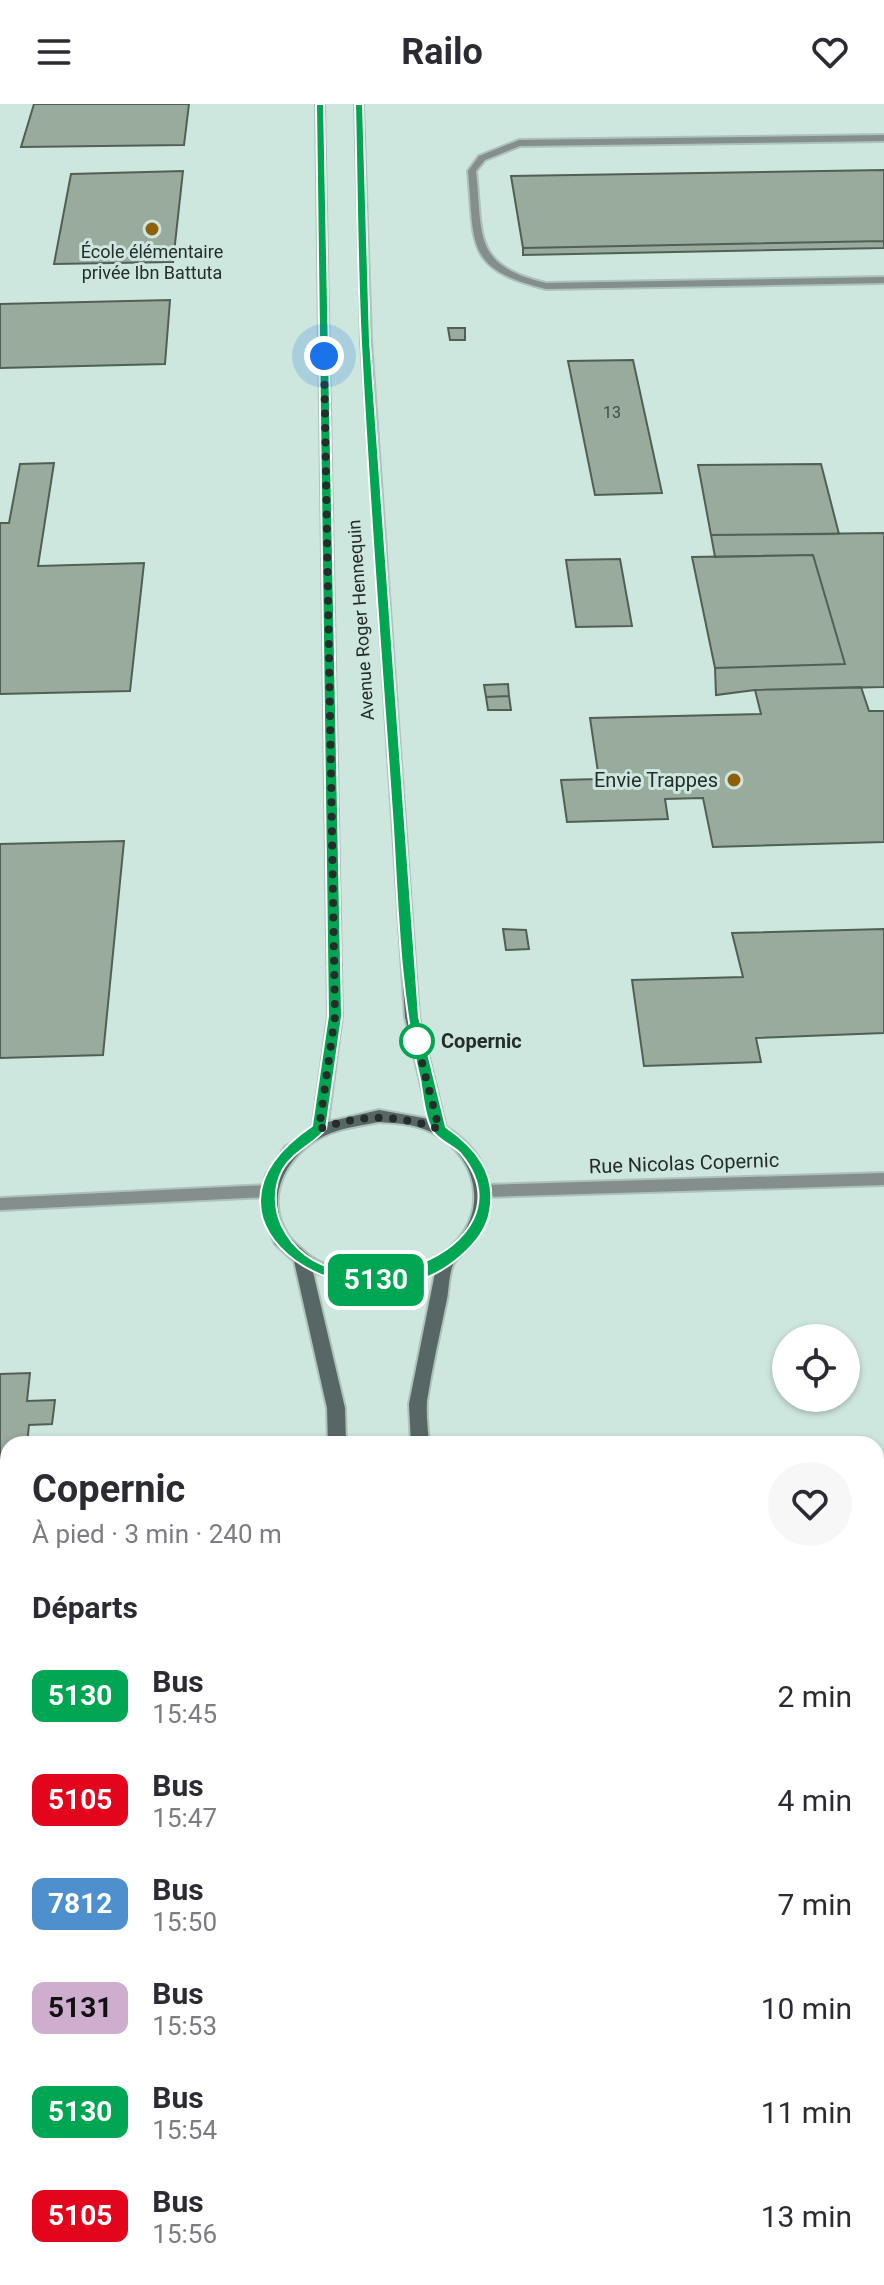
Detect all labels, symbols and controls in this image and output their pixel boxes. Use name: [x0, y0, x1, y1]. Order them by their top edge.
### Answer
icon: menu: [32, 30, 76, 74]
icon: heart: [808, 30, 852, 74]
text: Railo: [401, 31, 483, 73]
marker: École élémentaire privée Ibn Battuta: [143, 220, 161, 238]
place label: École élémentaire privée Ibn Battuta: [81, 241, 223, 283]
your location: [304, 336, 344, 376]
house number: 13: [603, 403, 621, 422]
street label: Avenue Roger Hennequin: [343, 519, 378, 721]
place label: Envie Trappes: [594, 768, 718, 792]
marker: Envie Trappes: [725, 771, 743, 789]
marker: Copernic: [400, 1024, 434, 1058]
place label: Copernic: [441, 1029, 522, 1053]
street label: Rue Nicolas Copernic: [588, 1148, 780, 1178]
line badge: 5130: [320, 1254, 432, 1306]
text: 5130: [344, 1263, 408, 1296]
map controls: [772, 1324, 860, 1412]
button: locate: [772, 1324, 860, 1412]
button: heart: [768, 1462, 852, 1546]
text: Copernic: [32, 1467, 185, 1511]
text: À pied · 3 min · 240 m: [32, 1519, 282, 1549]
text: Départs: [32, 1590, 138, 1625]
text: Bus: [152, 1664, 204, 1699]
text: 5130: [48, 1679, 112, 1712]
text: 2 min: [778, 1679, 852, 1714]
text: 15:45: [152, 1699, 217, 1729]
text: Bus: [152, 1768, 204, 1803]
text: 5105: [48, 1783, 112, 1816]
text: 4 min: [778, 1783, 852, 1818]
text: 15:47: [152, 1803, 217, 1833]
text: Bus: [152, 1872, 204, 1907]
text: 7812: [48, 1887, 112, 1920]
text: 7 min: [778, 1887, 852, 1922]
text: 15:50: [152, 1907, 217, 1937]
text: Bus: [152, 1976, 204, 2011]
text: 5131: [48, 1991, 112, 2024]
text: 10 min: [761, 1991, 852, 2026]
text: 15:53: [152, 2011, 217, 2041]
text: Bus: [152, 2080, 204, 2115]
text: 5130: [48, 2095, 112, 2128]
text: 11 min: [761, 2095, 852, 2130]
text: 15:54: [152, 2115, 217, 2145]
text: Bus: [152, 2184, 204, 2219]
text: 5105: [48, 2199, 112, 2232]
text: 13 min: [761, 2199, 852, 2234]
text: 15:56: [152, 2219, 217, 2249]

